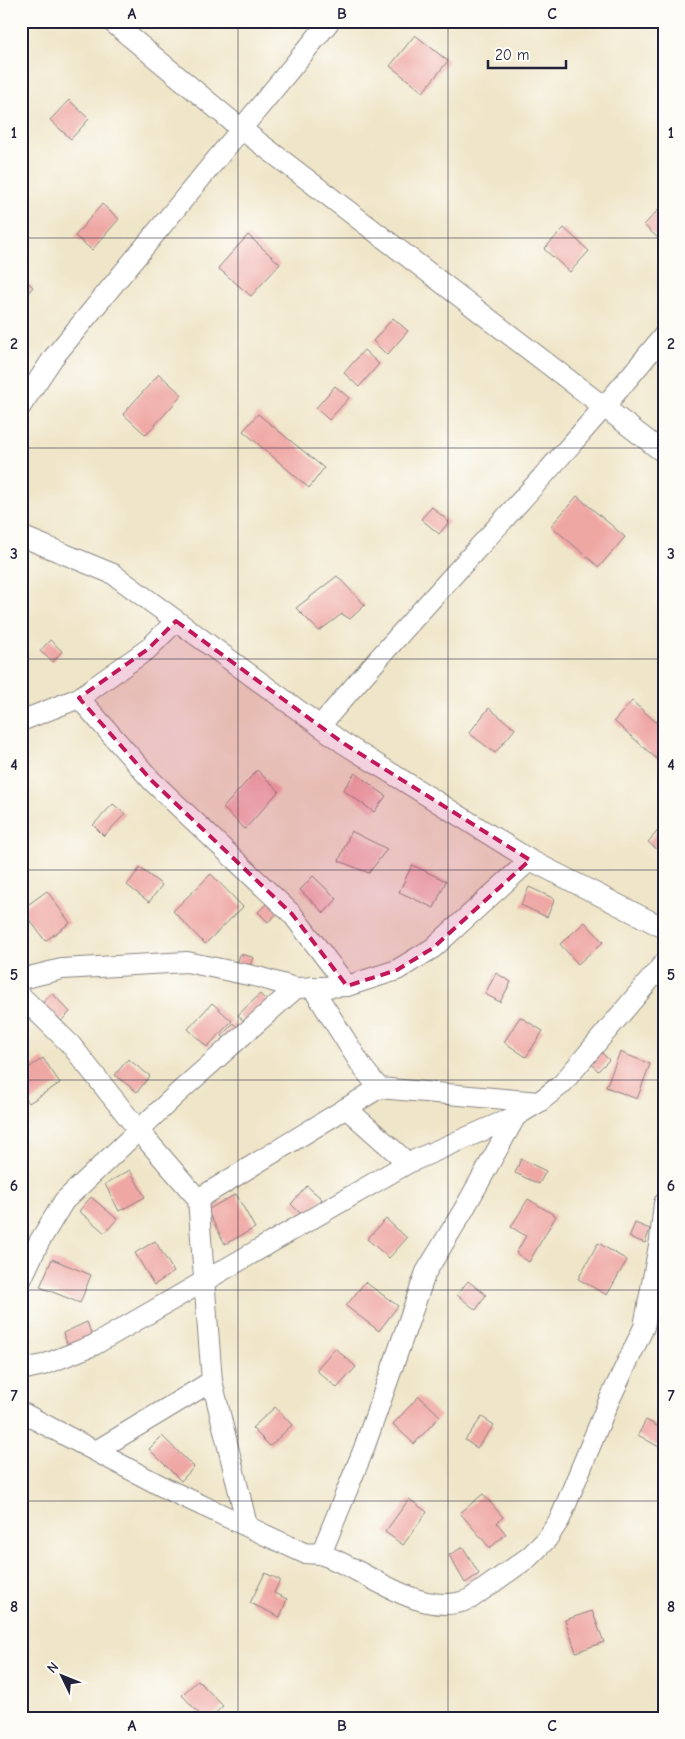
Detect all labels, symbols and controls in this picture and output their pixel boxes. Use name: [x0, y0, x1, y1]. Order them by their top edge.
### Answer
text: A: [128, 5, 137, 23]
text: B: [337, 5, 347, 23]
text: C: [547, 5, 557, 23]
scale bar: [488, 38, 565, 70]
text: 20 m: [495, 46, 529, 64]
text: 1: [11, 124, 17, 142]
text: 1: [668, 124, 674, 142]
text: 2: [10, 335, 18, 353]
text: 2: [667, 335, 675, 353]
text: 3: [10, 545, 18, 563]
text: 3: [667, 545, 675, 563]
text: 4: [10, 756, 18, 774]
text: 4: [667, 756, 675, 774]
text: 5: [10, 966, 18, 984]
text: 5: [667, 966, 675, 984]
text: 6: [10, 1177, 18, 1195]
text: 6: [667, 1177, 675, 1195]
text: 7: [10, 1387, 18, 1405]
text: 7: [667, 1387, 675, 1405]
text: 8: [10, 1598, 18, 1616]
text: 8: [667, 1598, 675, 1616]
north arrow: [38, 1652, 88, 1702]
text: N: [44, 1658, 62, 1677]
text: A: [128, 1717, 137, 1735]
text: B: [337, 1717, 347, 1735]
text: C: [547, 1717, 557, 1735]

